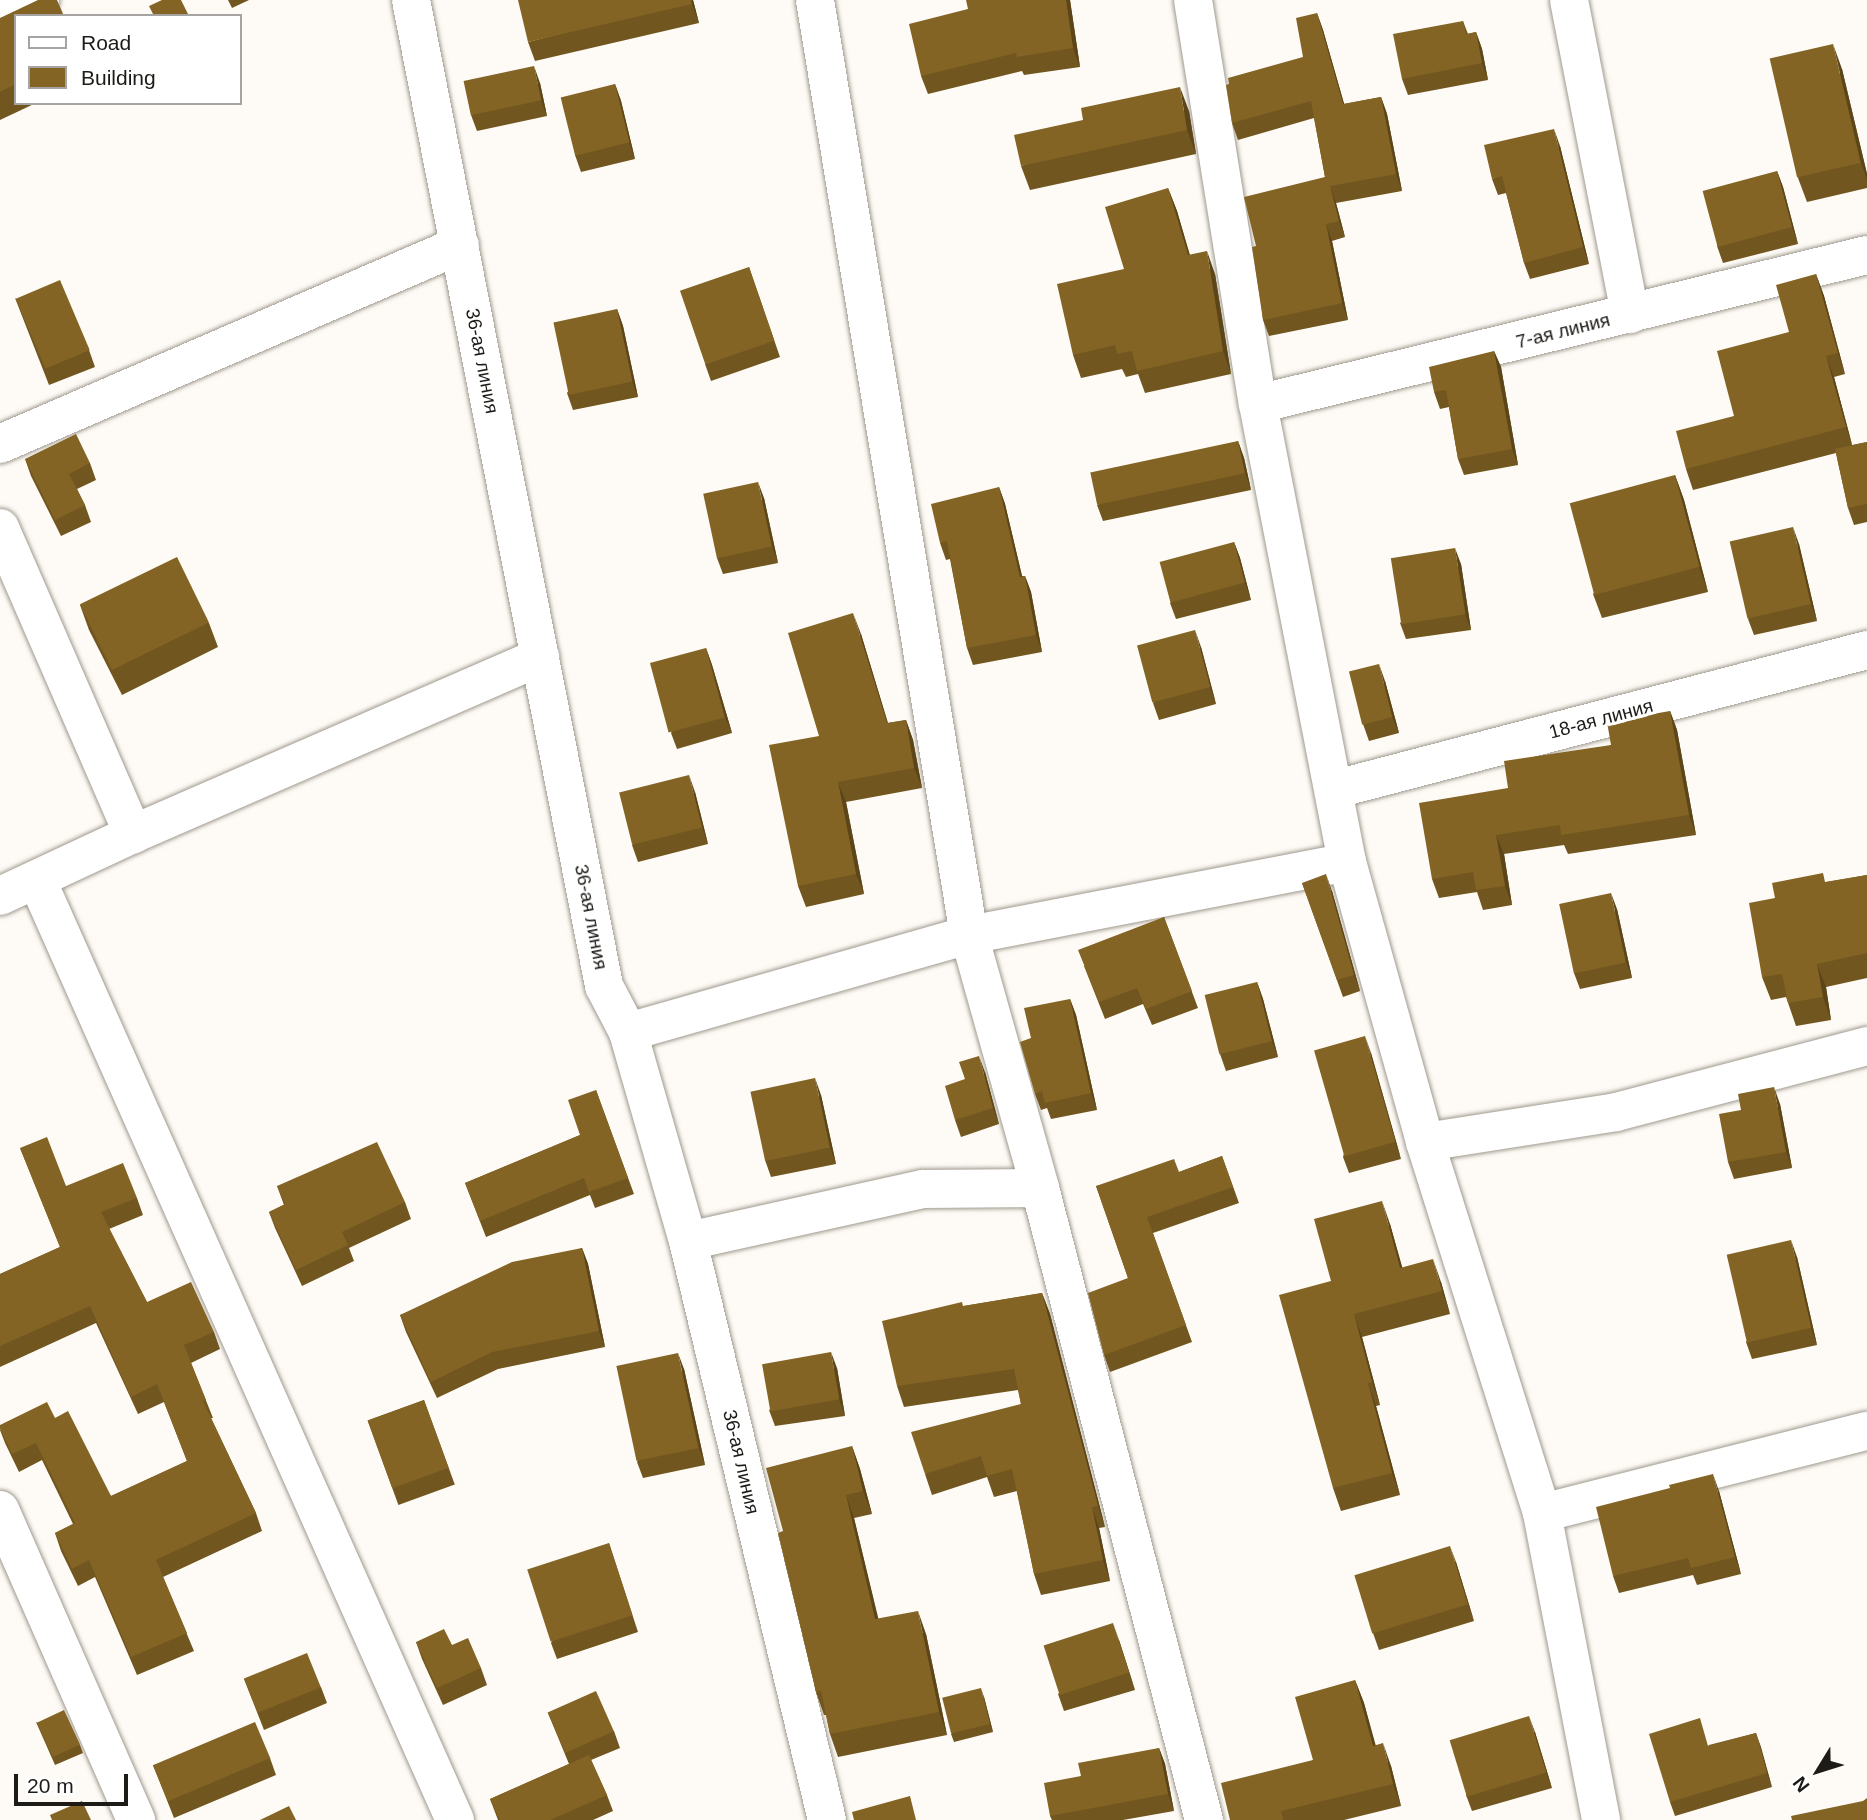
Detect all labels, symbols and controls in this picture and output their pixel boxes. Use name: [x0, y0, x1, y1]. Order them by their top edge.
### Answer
legend: [14, 14, 242, 105]
text: Road: [81, 31, 131, 54]
text: Building: [81, 66, 156, 89]
street label: 36-ая линия: [461, 306, 503, 416]
street label: 7-ая линия: [1514, 308, 1612, 354]
street label: 18-ая линия: [1547, 694, 1655, 744]
street label: 36-ая линия: [570, 862, 612, 972]
street label: 36-ая линия: [718, 1407, 764, 1517]
north arrow: [1783, 1736, 1853, 1806]
scale bar: [18, 1760, 131, 1804]
text: N: [1789, 1772, 1814, 1796]
text: 20 m: [27, 1774, 74, 1797]

